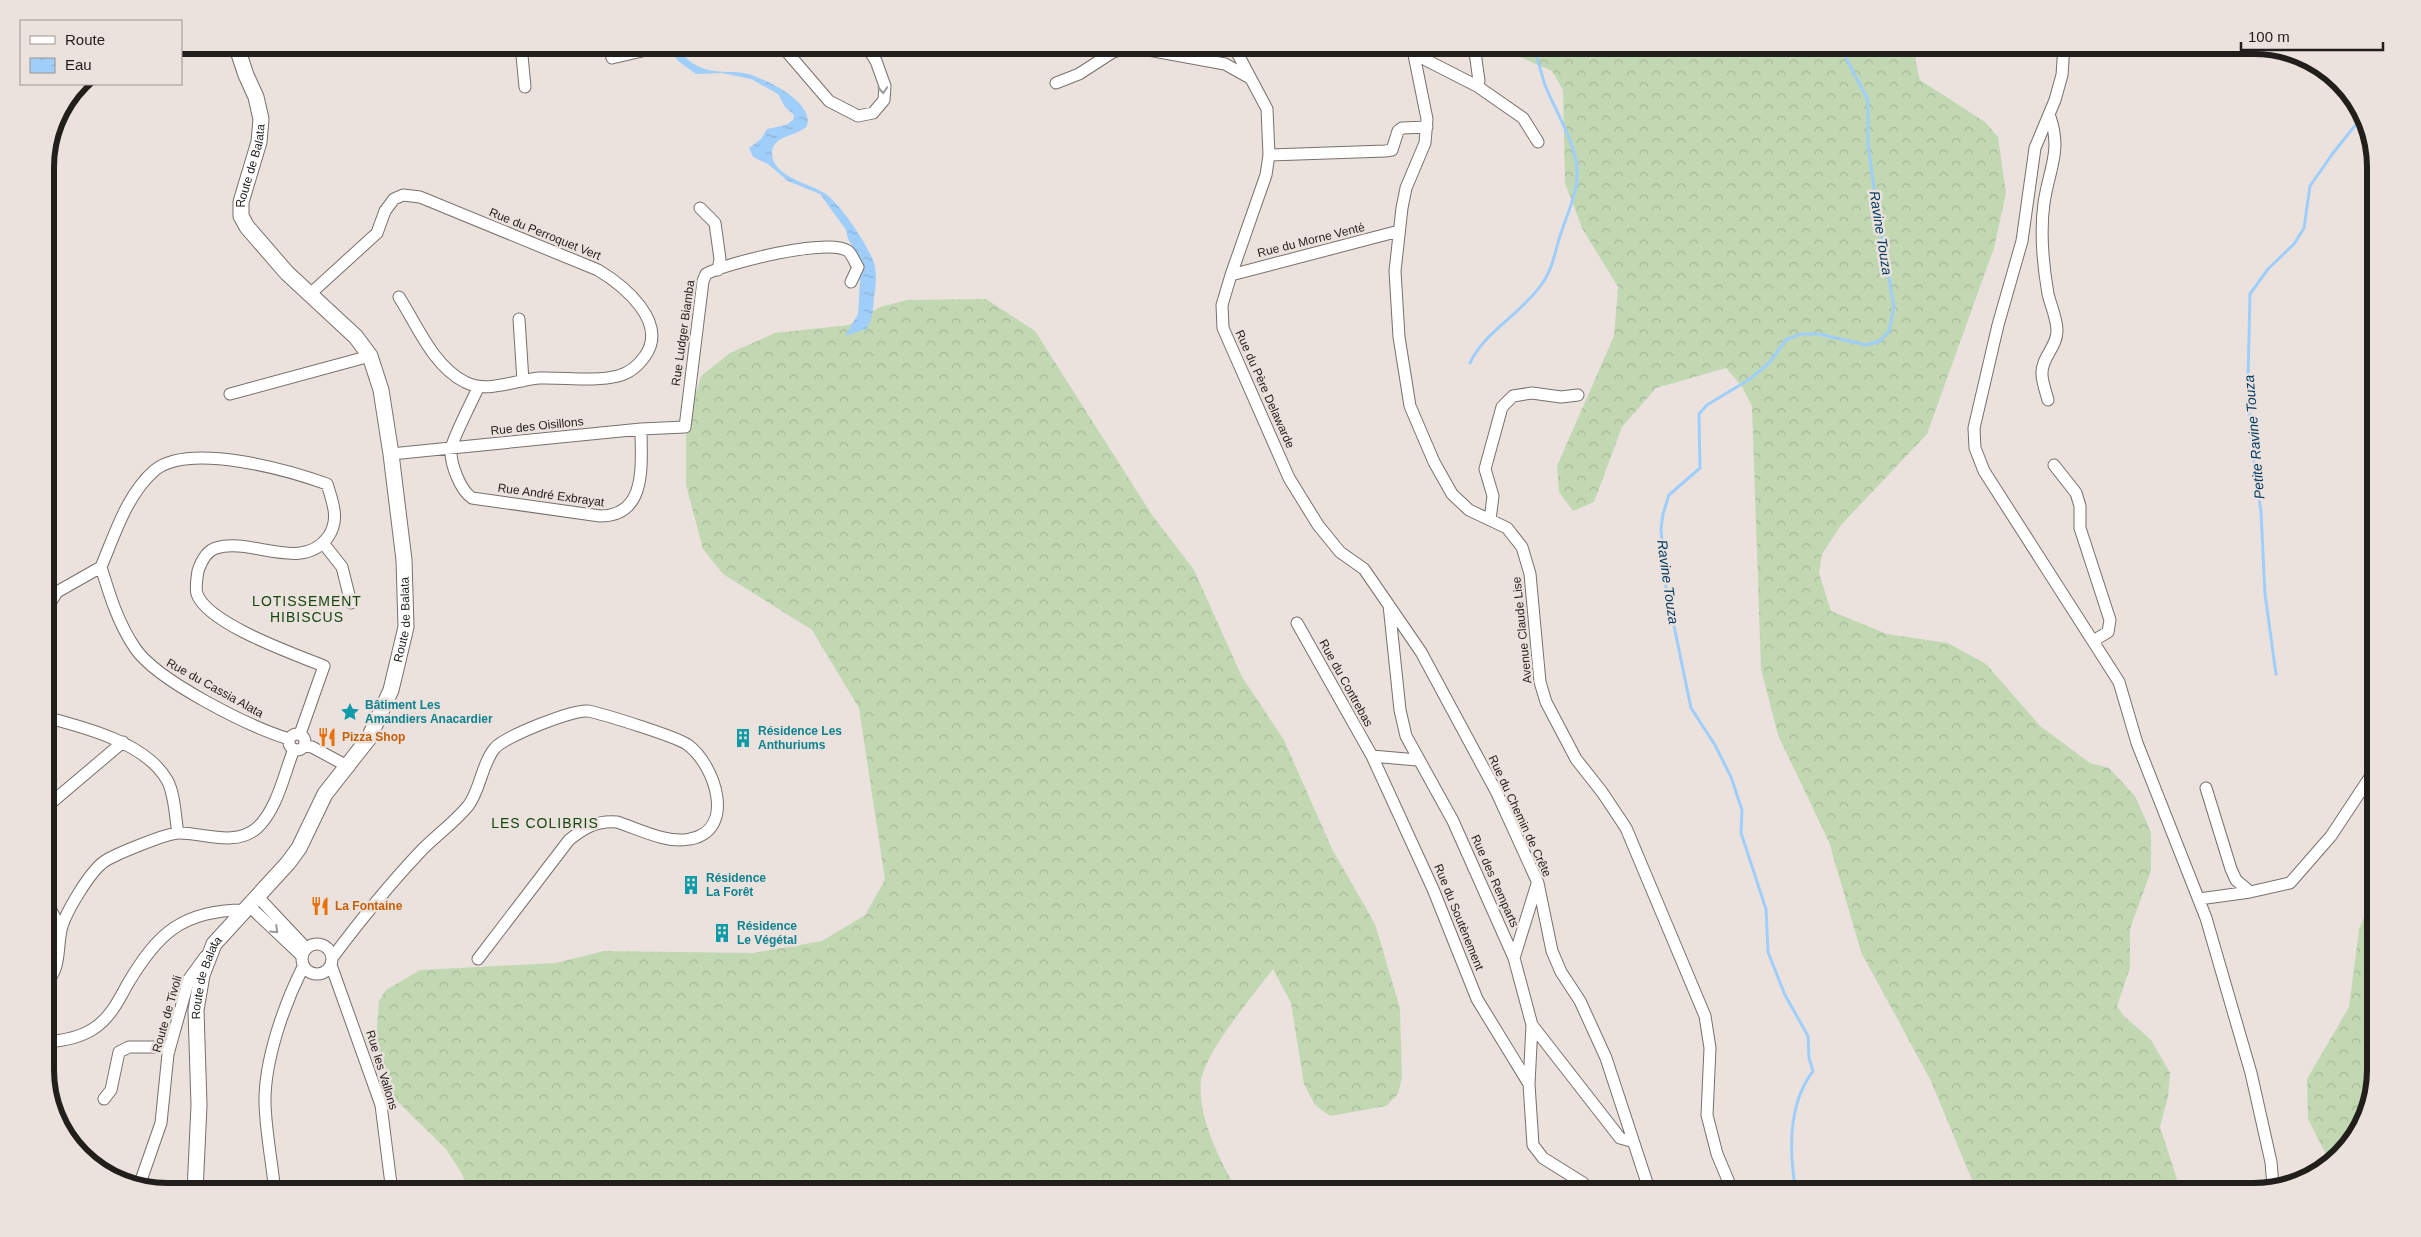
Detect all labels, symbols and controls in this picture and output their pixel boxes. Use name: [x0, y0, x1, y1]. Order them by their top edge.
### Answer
legend: [20, 20, 182, 85]
scale bar: [2241, 20, 2384, 52]
text: 100 m: [2248, 28, 2290, 45]
text: Route: [65, 31, 105, 48]
text: Eau: [65, 56, 92, 73]
one-way arrow: [878, 86, 889, 94]
street label: Route de Balata: [234, 123, 268, 208]
water label: Ravine Touza: [1866, 190, 1896, 276]
street label: Rue du Perroquet Vert: [487, 205, 604, 263]
street label: Rue du Morne Venté: [1256, 220, 1366, 260]
street label: Rue Ludger Biamba: [669, 279, 697, 387]
street label: Rue du Père Delawarde: [1233, 328, 1298, 451]
water label: Petite Ravine Touza: [2241, 374, 2267, 500]
street label: Rue des Oisillons: [490, 414, 584, 438]
street label: Rue André Exbrayat: [497, 481, 606, 509]
water label: Ravine Touza: [1654, 539, 1682, 625]
street label: Route de Balata: [391, 576, 413, 664]
street label: Avenue Claude Lise: [1509, 576, 1535, 684]
district label: LOTISSEMENT HIBISCUS: [252, 593, 362, 625]
street label: Rue du Contrebas: [1316, 637, 1376, 729]
street label: Rue du Cassia Alata: [164, 656, 266, 721]
place label: Bâtiment Les Amandiers Anacardier: [365, 698, 493, 726]
place icon: Bâtiment Les Amandiers Anacardier: [339, 701, 361, 723]
place label: Résidence Les Anthuriums: [758, 724, 842, 752]
restaurant icon: Pizza Shop: [316, 726, 338, 748]
building icon: Résidence Les Anthuriums: [732, 727, 754, 749]
place label: Pizza Shop: [342, 730, 405, 744]
street label: Rue du Chemin de Crête: [1486, 753, 1555, 879]
district label: LES COLIBRIS: [491, 815, 599, 831]
street label: Rue des Remparts: [1468, 832, 1522, 930]
street label: Rue du Soutènement: [1431, 862, 1487, 973]
place label: Résidence La Forêt: [706, 871, 766, 899]
building icon: Résidence La Forêt: [680, 874, 702, 896]
restaurant icon: La Fontaine: [309, 895, 331, 917]
place label: La Fontaine: [335, 899, 403, 913]
place label: Résidence Le Végétal: [737, 919, 797, 947]
building icon: Résidence Le Végétal: [711, 922, 733, 944]
one-way arrow: [269, 925, 278, 934]
street label: Route de Balata: [189, 933, 225, 1019]
street label: Route de Tivoli: [149, 974, 185, 1054]
street label: Rue les Vallons: [363, 1029, 401, 1111]

